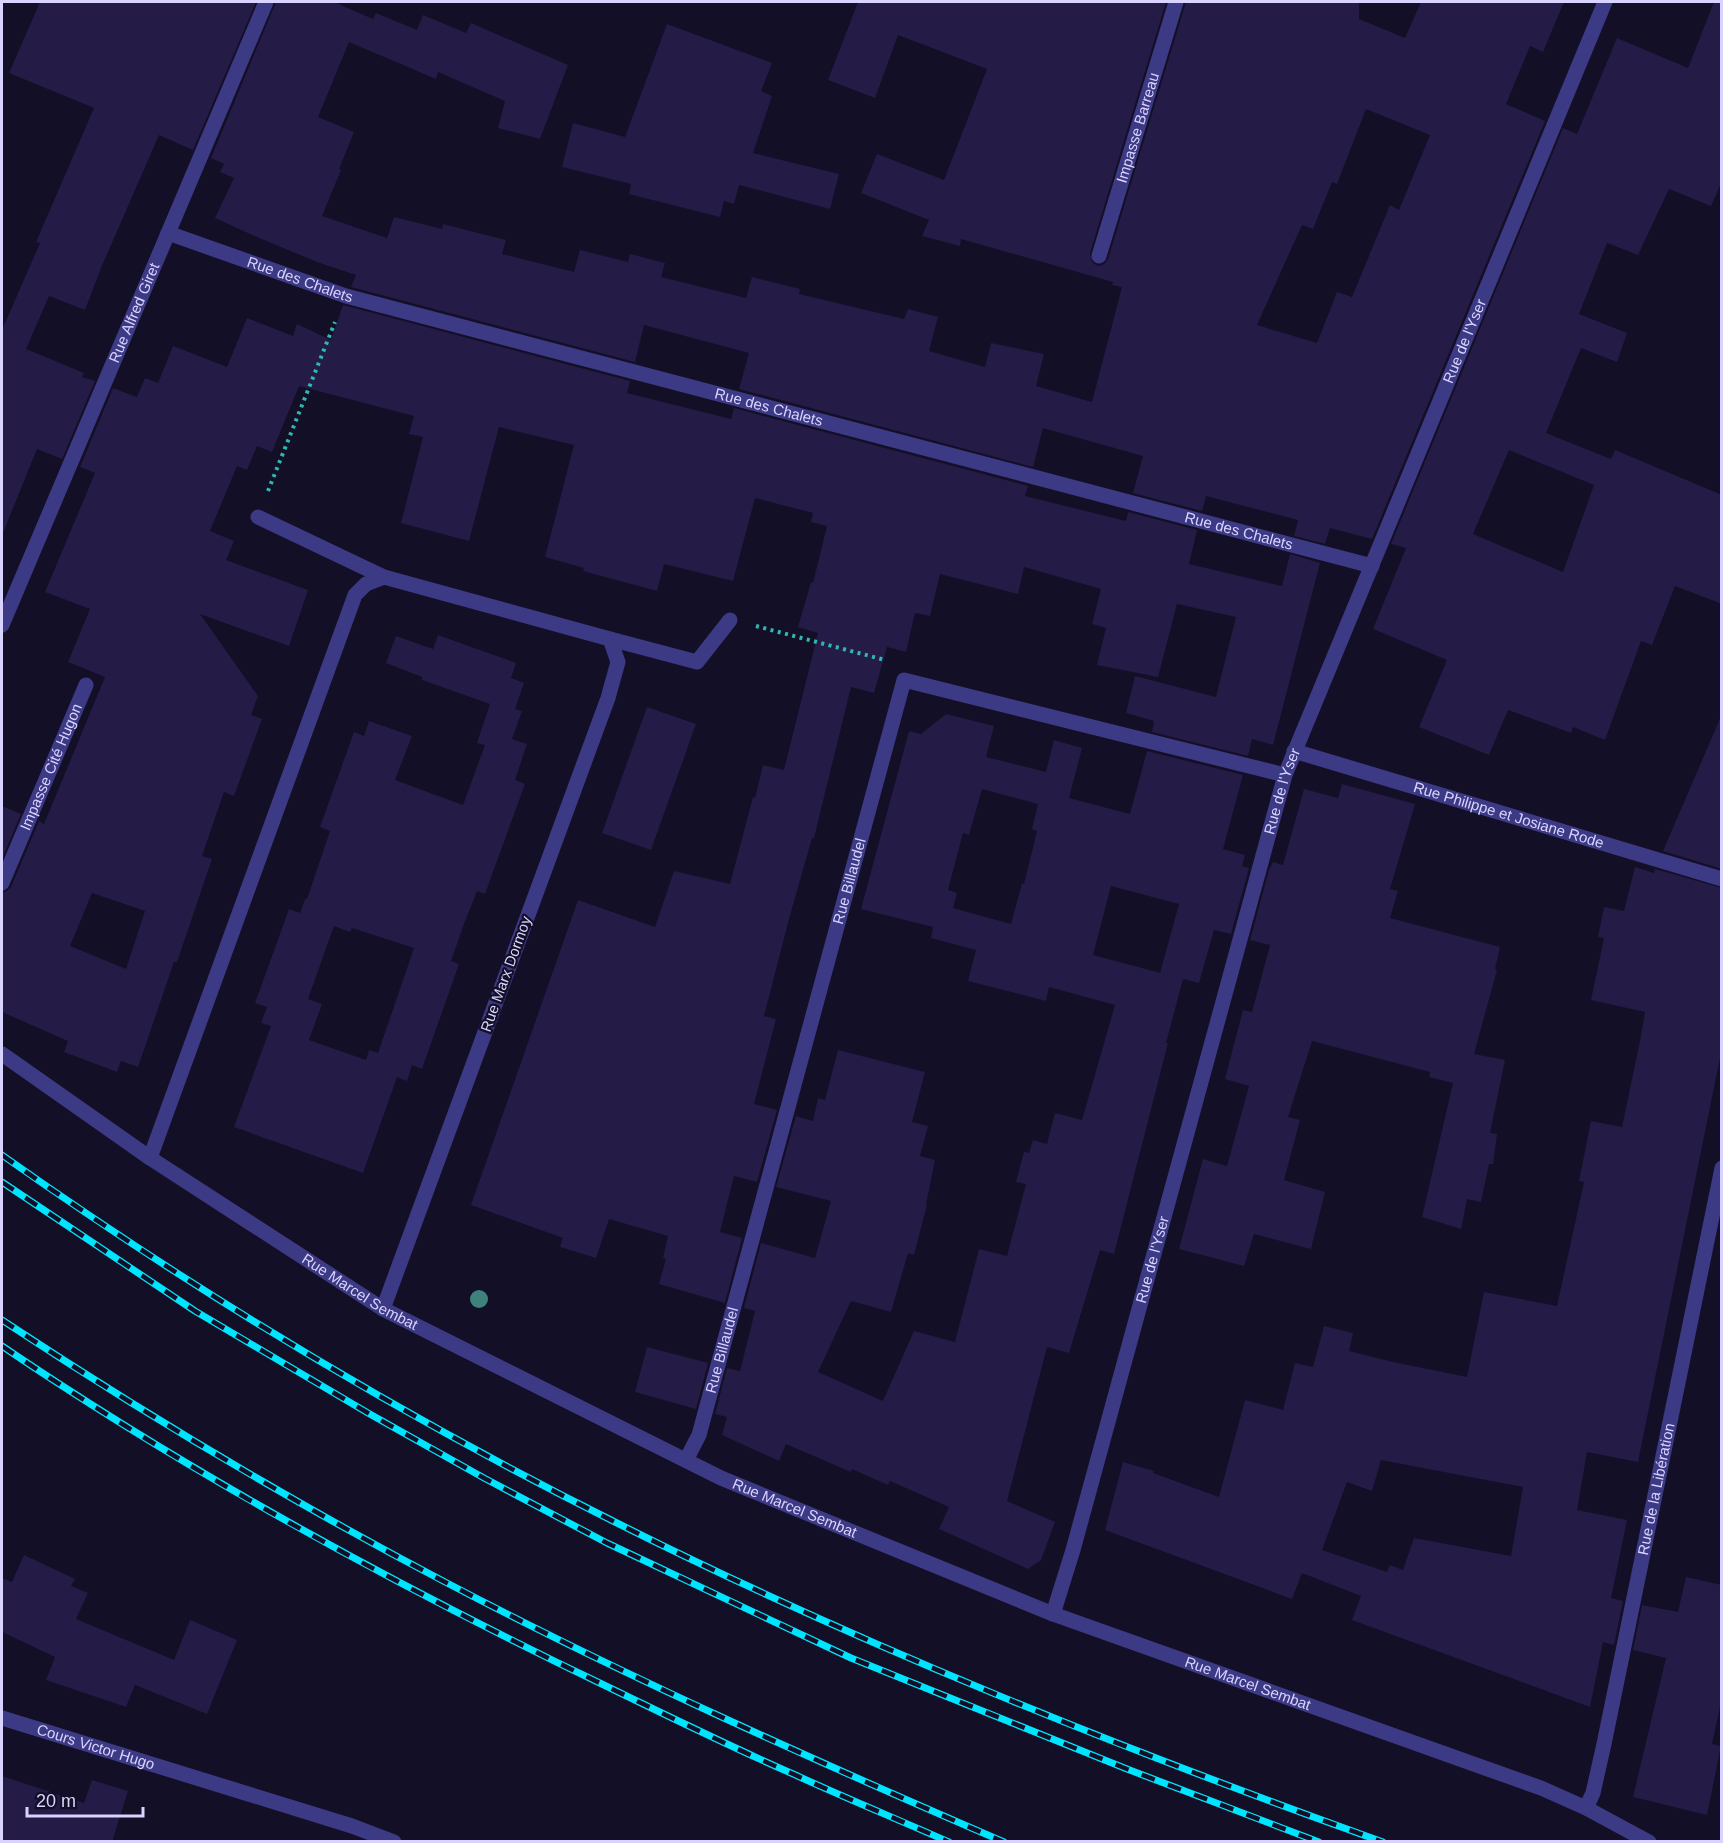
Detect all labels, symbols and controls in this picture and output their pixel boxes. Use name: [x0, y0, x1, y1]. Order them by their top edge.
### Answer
street label: Impasse Barreau: [1113, 70, 1162, 185]
street label: Rue des Chalets: [245, 253, 355, 305]
street label: Rue Alfred Giret: [105, 259, 163, 365]
street label: Rue de l'Yser: [1439, 296, 1489, 386]
street label: Rue des Chalets: [713, 384, 825, 429]
street label: Rue des Chalets: [1183, 508, 1295, 553]
street label: Impasse Cité Hugon: [16, 701, 85, 833]
street label: Rue de l'Yser: [1260, 745, 1303, 836]
street label: Rue Philippe et Josiane Rode: [1412, 778, 1606, 851]
street label: Rue Billaudel: [829, 836, 869, 926]
street label: Rue Marx Dormoy: [477, 913, 534, 1034]
street label: Rue de l'Yser: [1132, 1214, 1172, 1305]
street label: Rue Marcel Sembat: [299, 1250, 422, 1333]
street label: Rue Billaudel: [702, 1305, 741, 1395]
street label: Rue de la Libération: [1634, 1421, 1678, 1556]
street label: Rue Marcel Sembat: [730, 1475, 860, 1541]
street label: Rue Marcel Sembat: [1183, 1653, 1314, 1714]
street label: Cours Victor Hugo: [35, 1720, 157, 1773]
scale bar: [27, 1780, 142, 1818]
text: 20 m: [36, 1791, 76, 1811]

